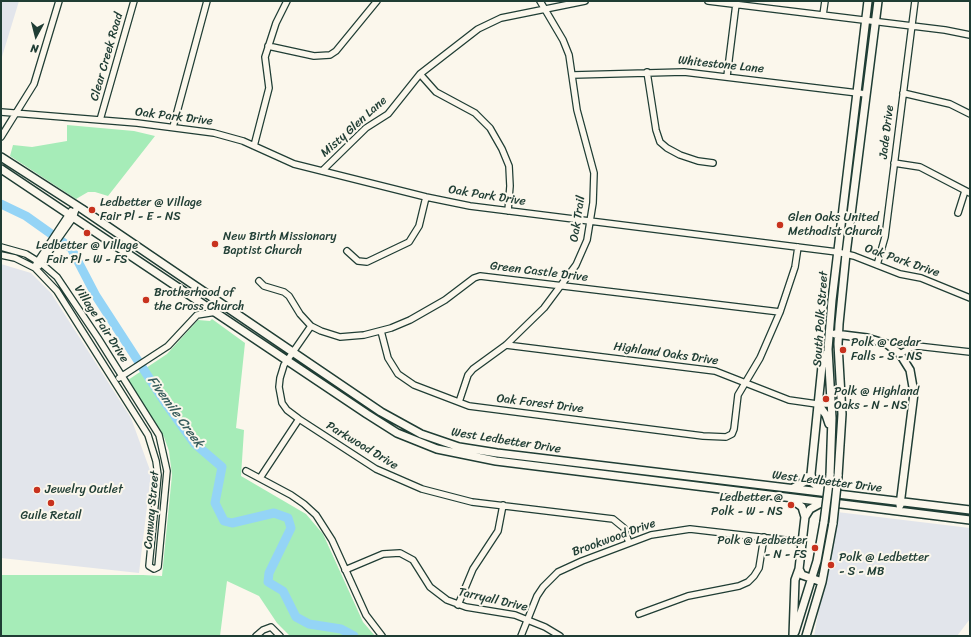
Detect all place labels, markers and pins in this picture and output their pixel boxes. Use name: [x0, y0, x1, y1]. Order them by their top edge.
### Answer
place label: Ledbetter @ Village Fair Pl - E - NS: [100, 196, 202, 224]
marker: Ledbetter @ Village Fair Pl - E - NS: [87, 205, 97, 215]
place label: Glen Oaks United Methodist Church: [788, 211, 883, 239]
marker: Glen Oaks United Methodist Church: [775, 220, 785, 230]
marker: Ledbetter @ Village Fair Pl - W - FS: [82, 228, 92, 238]
place label: New Birth Missionary Baptist Church: [223, 230, 336, 258]
place label: Ledbetter @ Village Fair Pl - W - FS: [36, 239, 138, 267]
marker: New Birth Missionary Baptist Church: [210, 239, 220, 249]
place label: Brotherhood of the Cross Church: [154, 286, 244, 314]
marker: Brotherhood of the Cross Church: [141, 295, 151, 305]
place label: Polk @ Cedar Falls - S - NS: [851, 336, 922, 364]
marker: Polk @ Cedar Falls - S - NS: [838, 345, 848, 355]
place label: Polk @ Highland Oaks - N - NS: [834, 385, 919, 413]
marker: Polk @ Highland Oaks - N - NS: [821, 394, 831, 404]
place label: Jewelry Outlet: [45, 483, 123, 497]
marker: Jewelry Outlet: [32, 485, 42, 495]
place label: Ledbetter @ Polk - W - NS: [711, 491, 783, 519]
marker: Guile Retail: [46, 498, 56, 508]
marker: Ledbetter @ Polk - W - NS: [786, 500, 796, 510]
place label: Guile Retail: [21, 509, 81, 523]
place label: Polk @ Ledbetter - N - FS: [717, 534, 807, 562]
marker: Polk @ Ledbetter - N - FS: [810, 543, 820, 553]
place label: Polk @ Ledbetter - S - MB: [839, 551, 929, 579]
marker: Polk @ Ledbetter - S - MB: [826, 560, 836, 570]

